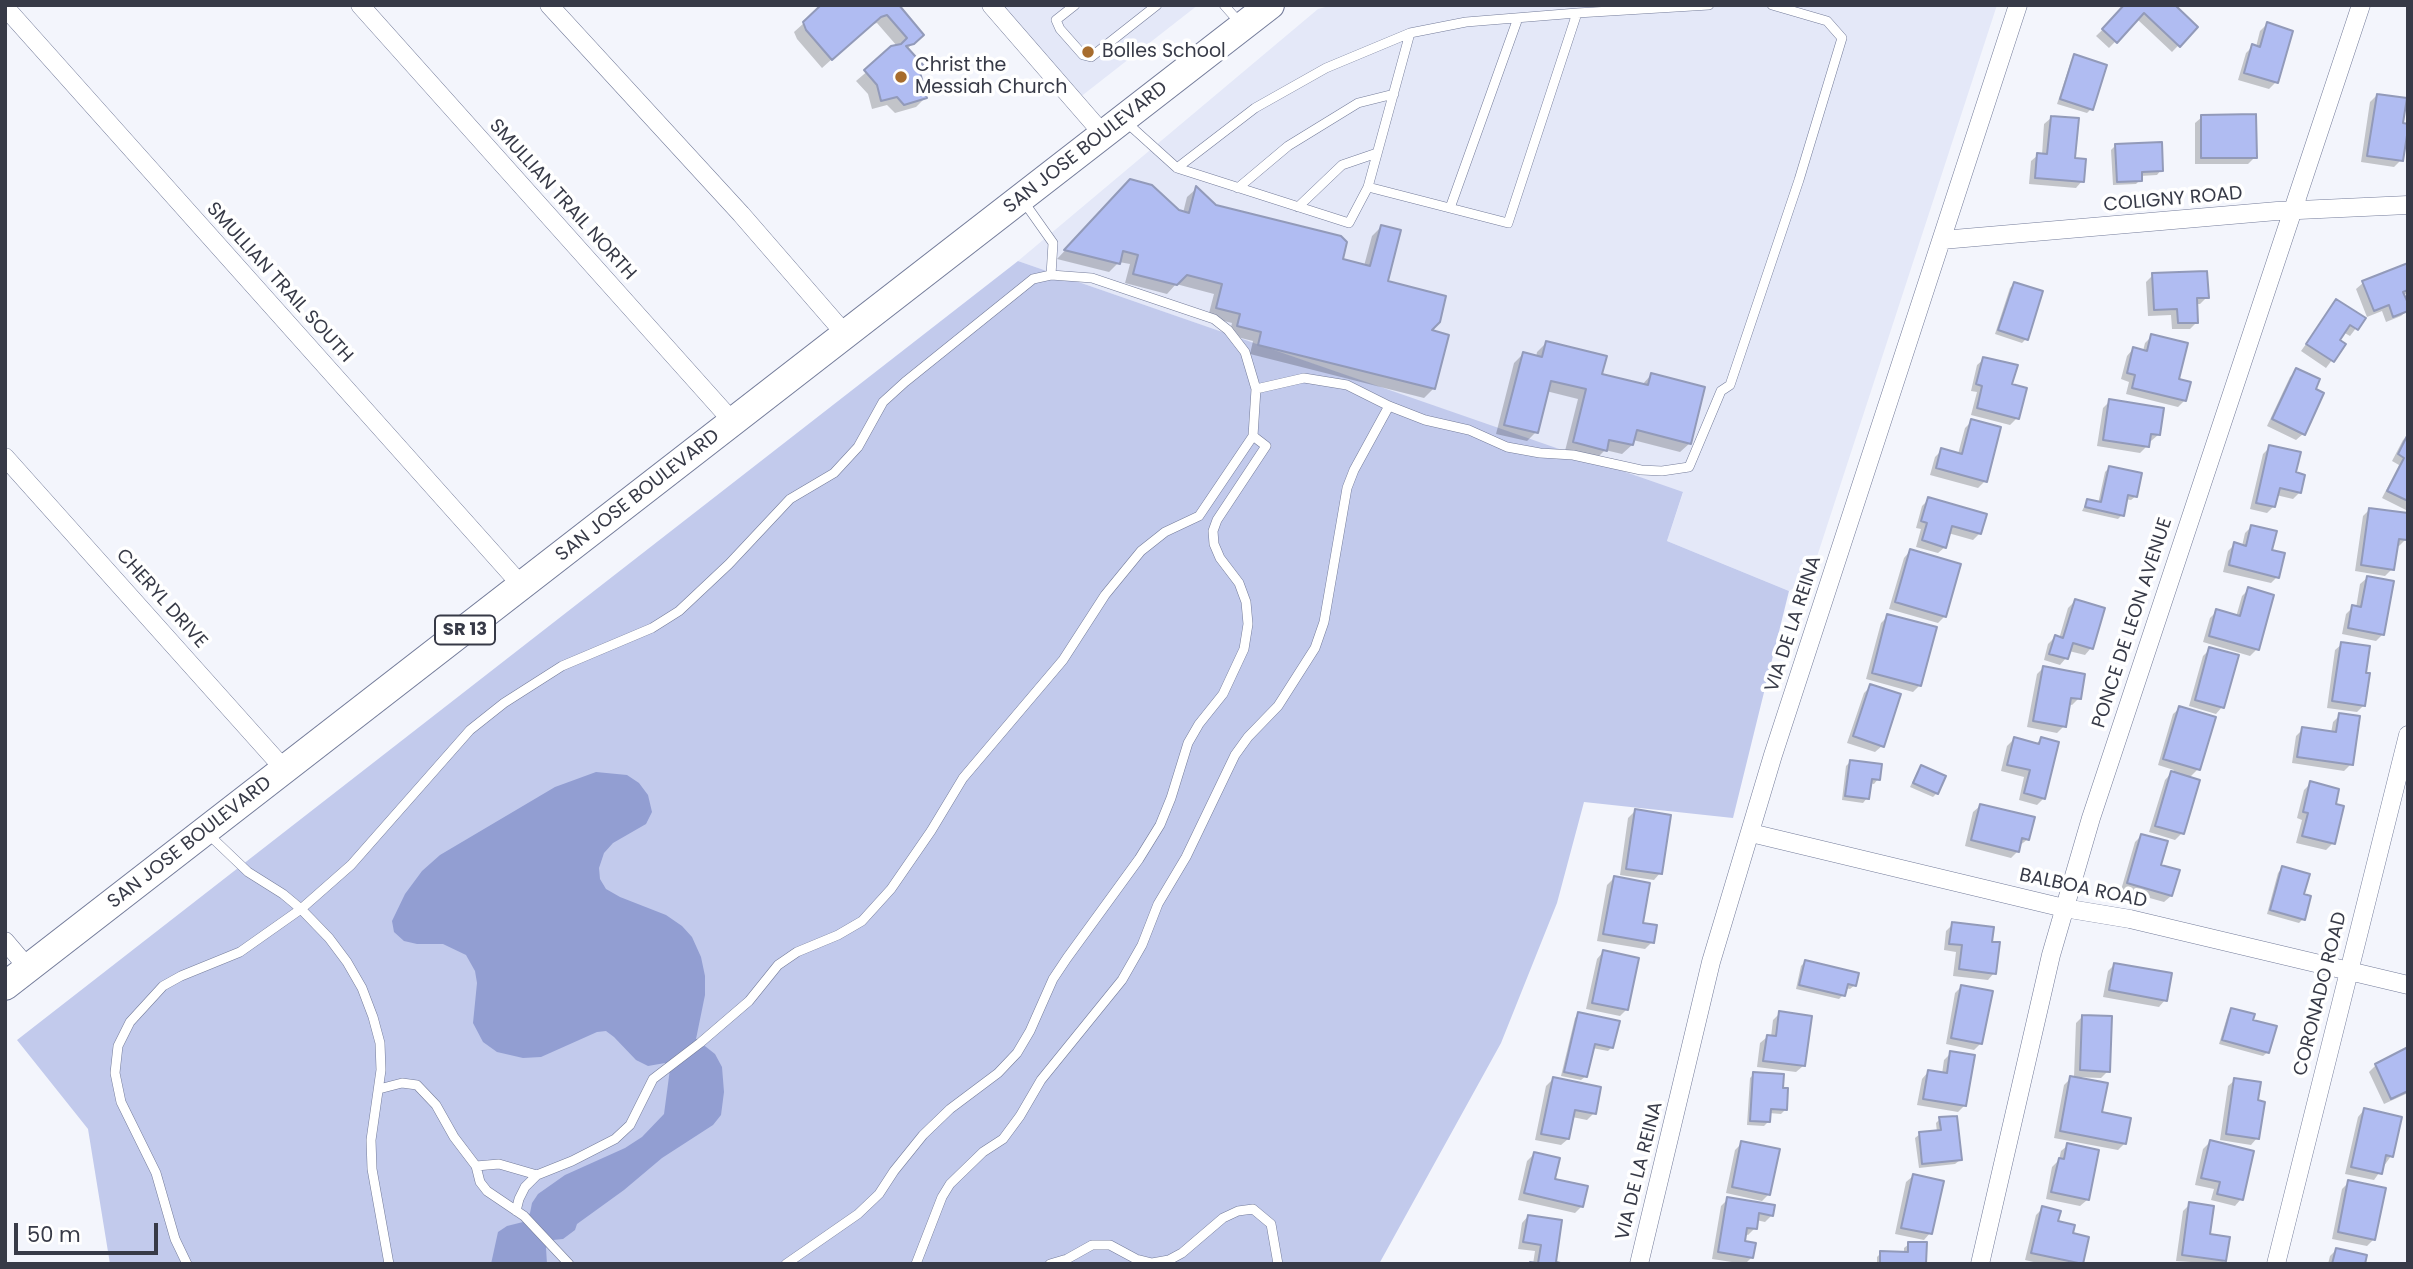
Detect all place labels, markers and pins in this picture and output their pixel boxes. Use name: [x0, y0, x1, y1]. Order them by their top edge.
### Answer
place label: Bolles School: [1102, 41, 1226, 63]
marker: Bolles School: [1080, 44, 1096, 60]
place label: Christ the Messiah Church: [915, 55, 1067, 99]
marker: Christ the Messiah Church: [893, 69, 909, 85]

